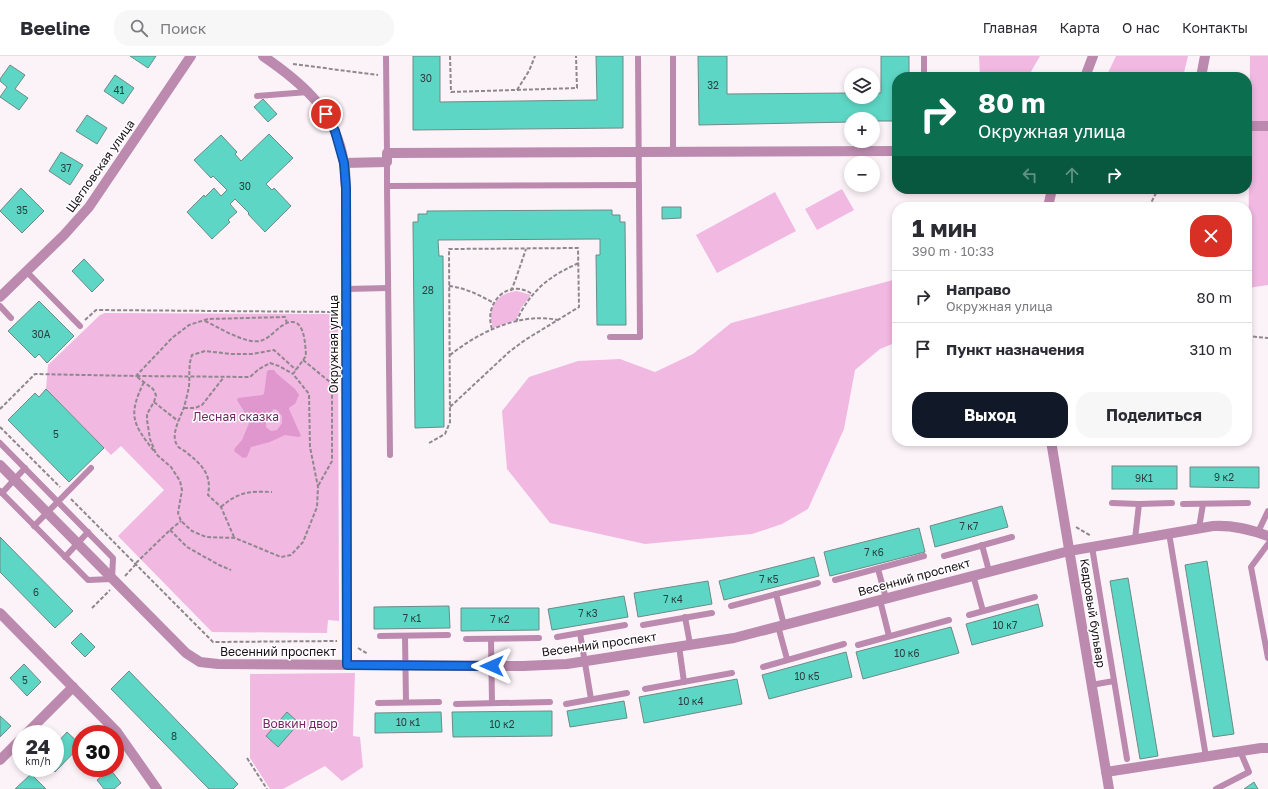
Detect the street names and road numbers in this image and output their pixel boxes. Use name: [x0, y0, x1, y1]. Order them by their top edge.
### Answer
street label: Щегловская улица: [62, 117, 138, 215]
street label: Окружная улица: [326, 295, 341, 393]
street label: Весенний проспект: [856, 555, 972, 599]
street label: Кедровый бульвар: [1077, 557, 1109, 669]
street label: Весенний проспект: [540, 628, 658, 660]
street label: Весенний проспект: [220, 644, 336, 659]

